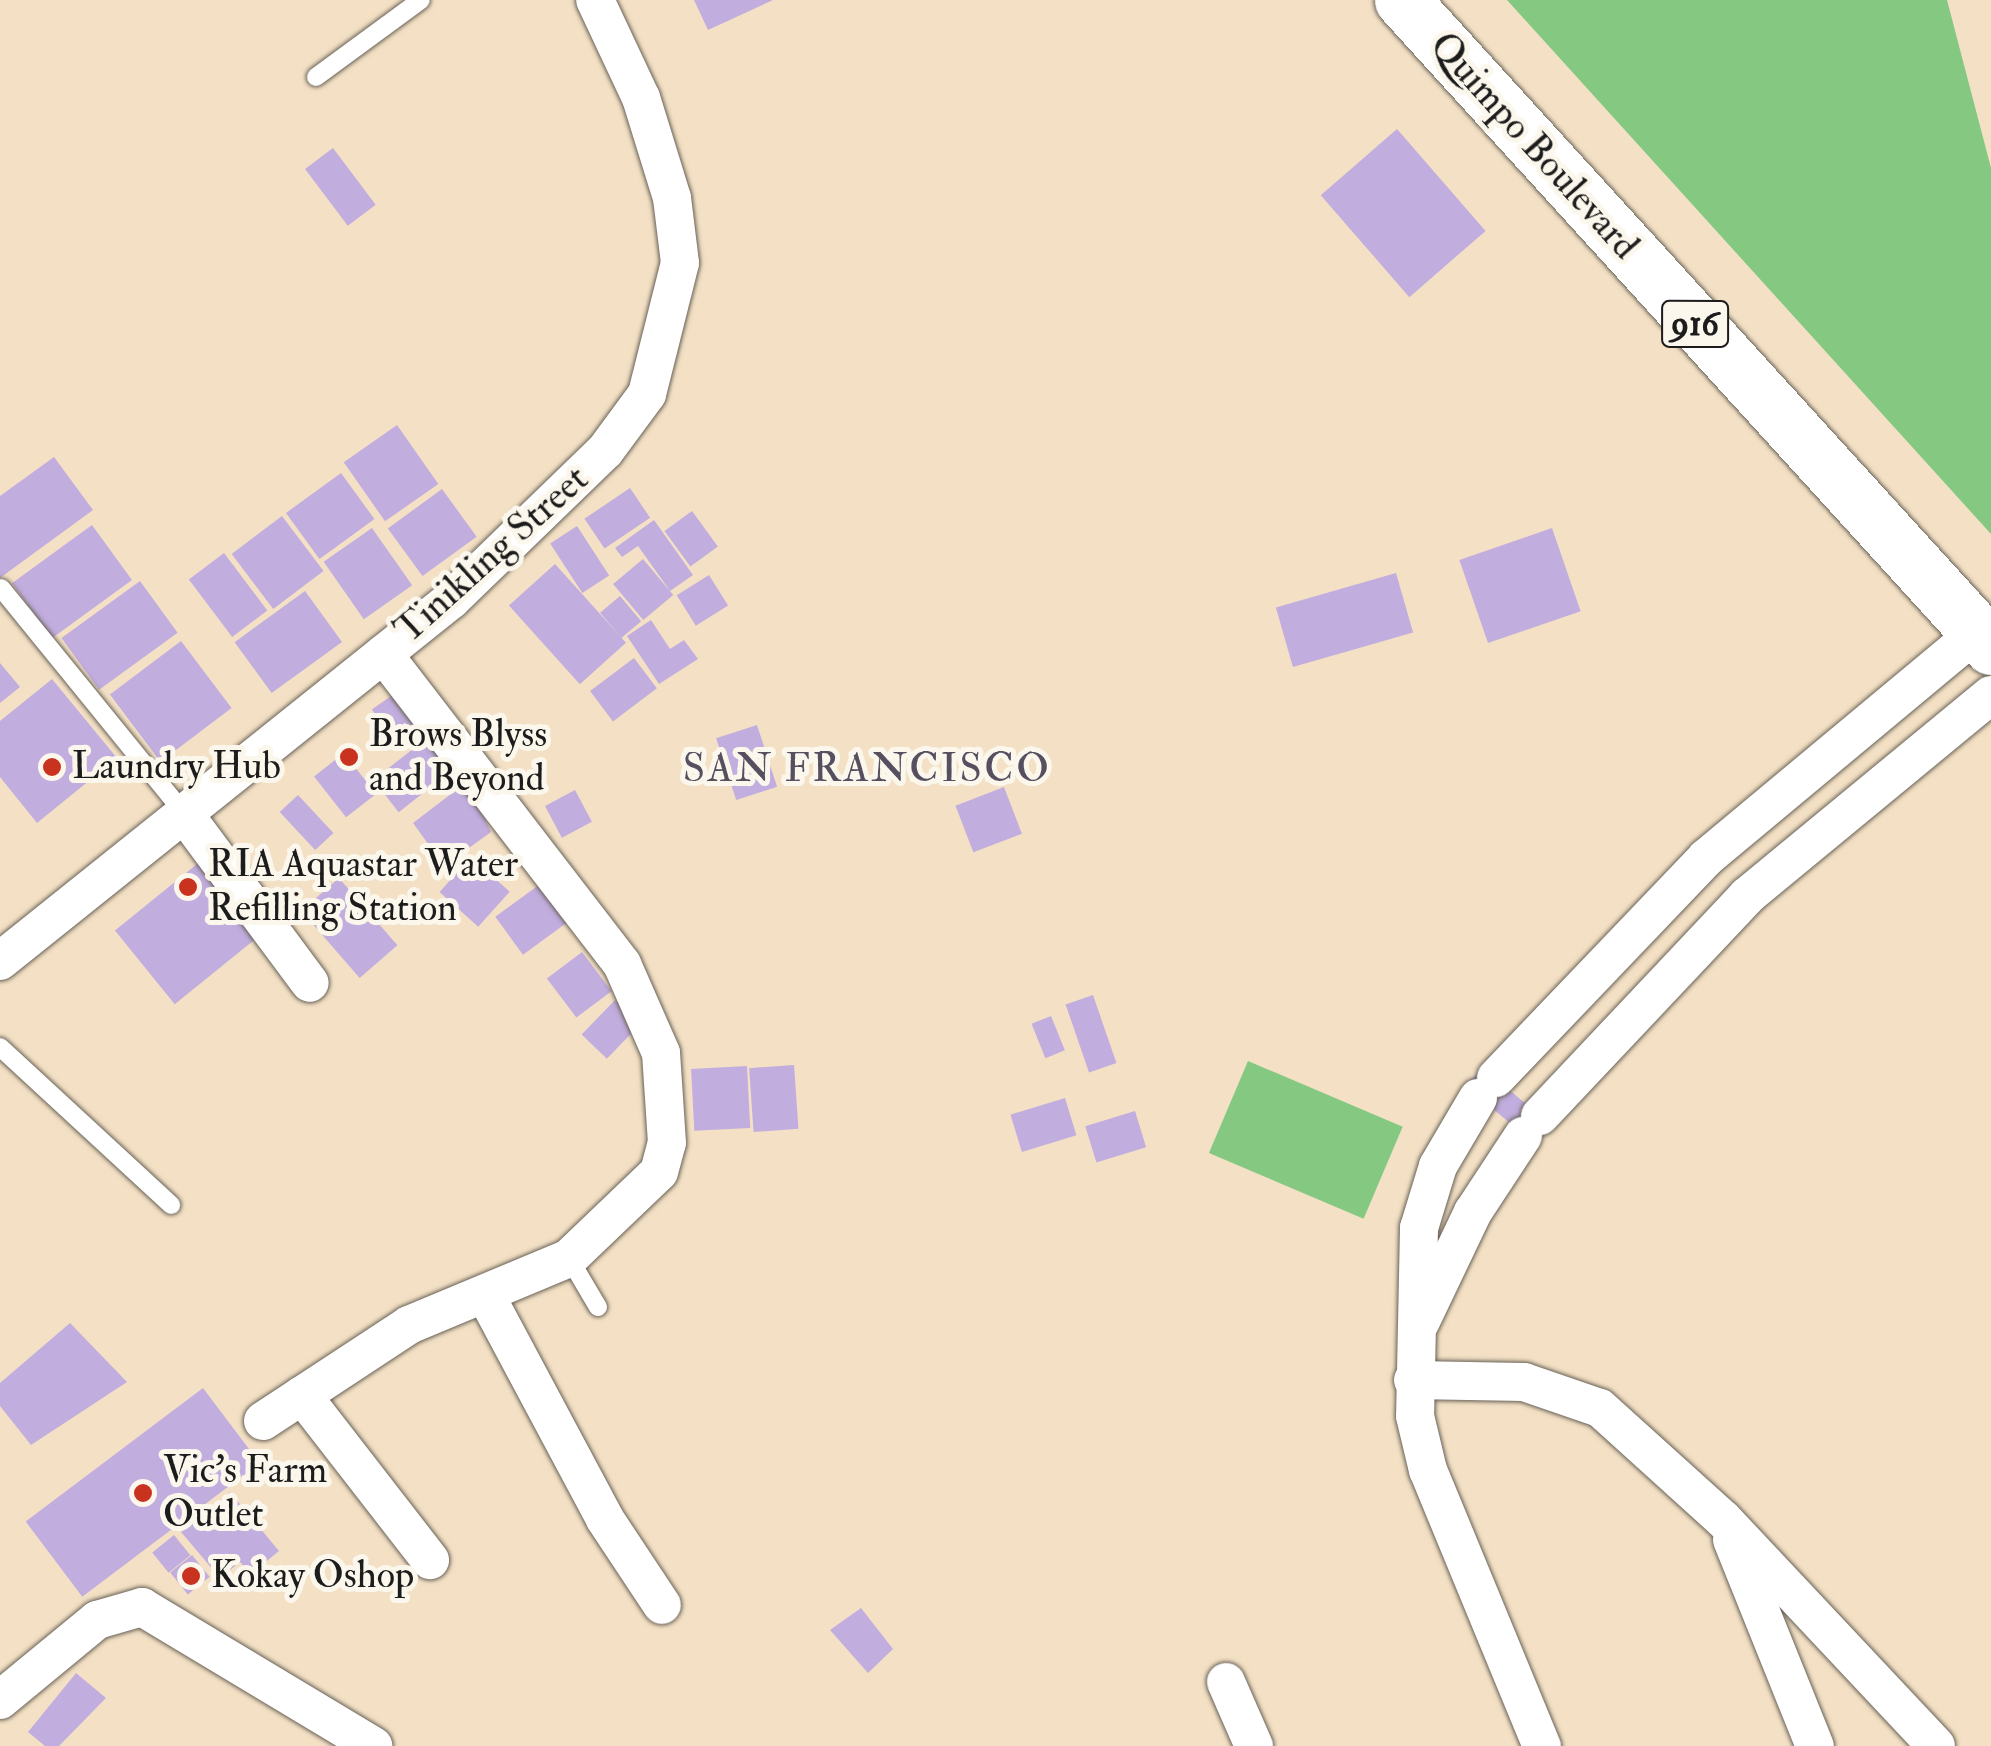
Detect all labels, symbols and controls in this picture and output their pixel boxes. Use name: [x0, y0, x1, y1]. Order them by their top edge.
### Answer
street label: Quimpo Boulevard: [1420, 23, 1648, 269]
road number: 916: [1660, 294, 1730, 354]
street label: Tinikling Street: [386, 457, 598, 653]
place label: Brows Blyss and Beyond: [369, 712, 547, 802]
place label: Laundry Hub: [72, 744, 281, 790]
district label: SAN FRANCISCO: [683, 745, 1051, 793]
marker: Brows Blyss and Beyond: [338, 746, 360, 768]
marker: Laundry Hub: [41, 756, 63, 778]
place label: RIA Aquastar Water Refilling Station: [208, 842, 518, 932]
marker: RIA Aquastar Water Refilling Station: [177, 876, 199, 898]
place label: Vic's Farm Outlet: [163, 1448, 327, 1538]
marker: Vic's Farm Outlet: [132, 1482, 154, 1504]
place label: Kokay Oshop: [211, 1553, 414, 1599]
marker: Kokay Oshop: [180, 1565, 202, 1587]

